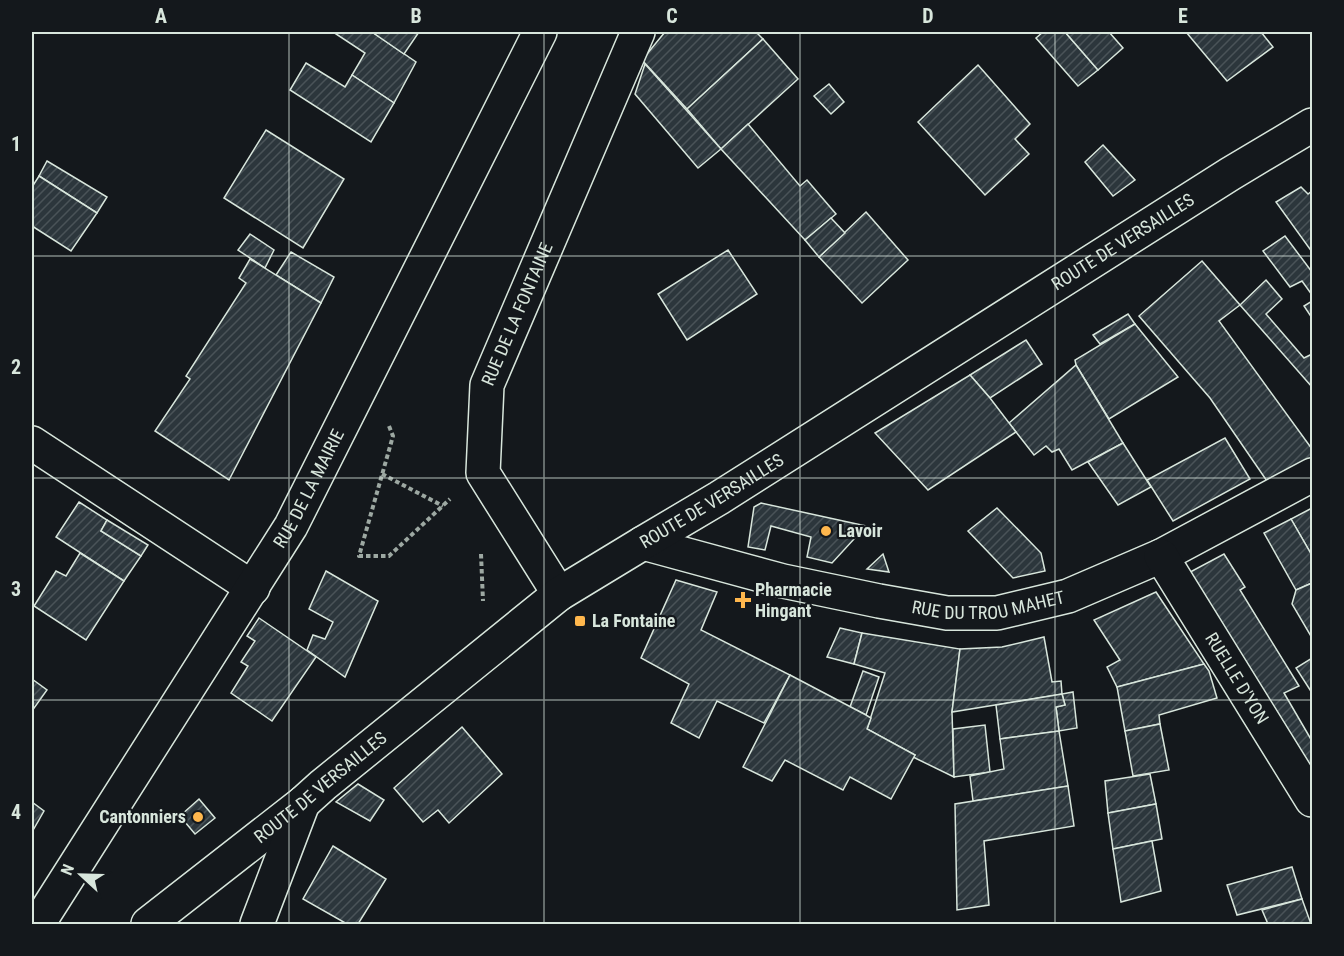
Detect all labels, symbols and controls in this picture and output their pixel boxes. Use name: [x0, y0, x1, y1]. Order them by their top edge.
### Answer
text: A: [155, 4, 167, 28]
text: B: [410, 4, 422, 28]
text: C: [666, 4, 678, 28]
text: D: [922, 4, 934, 28]
text: E: [1178, 4, 1188, 28]
text: 1: [11, 132, 21, 156]
street label: ROUTE DE VERSAILLES: [1048, 189, 1198, 294]
street label: RUE DE LA FONTAINE: [477, 239, 557, 389]
text: 2: [11, 355, 21, 379]
street label: RUE DE LA MAIRIE: [269, 426, 348, 552]
street label: ROUTE DE VERSAILLES: [636, 449, 787, 552]
place label: Lavoir: [838, 520, 882, 541]
marker: Lavoir: [819, 524, 833, 538]
text: 3: [11, 577, 21, 601]
place label: Pharmacie Hingant: [755, 579, 832, 621]
street label: RUE DU TROU MAHET: [910, 586, 1067, 623]
marker: Pharmacie Hingant: [736, 593, 750, 607]
place label: La Fontaine: [592, 610, 676, 631]
marker: La Fontaine: [573, 614, 587, 628]
street label: RUELLE D'YON: [1201, 629, 1273, 728]
street label: ROUTE DE VERSAILLES: [250, 727, 391, 847]
text: 4: [11, 800, 21, 824]
place label: Cantonniers: [99, 806, 186, 827]
marker: Cantonniers: [191, 810, 205, 824]
north arrow: [51, 845, 111, 905]
text: N: [57, 861, 78, 878]

